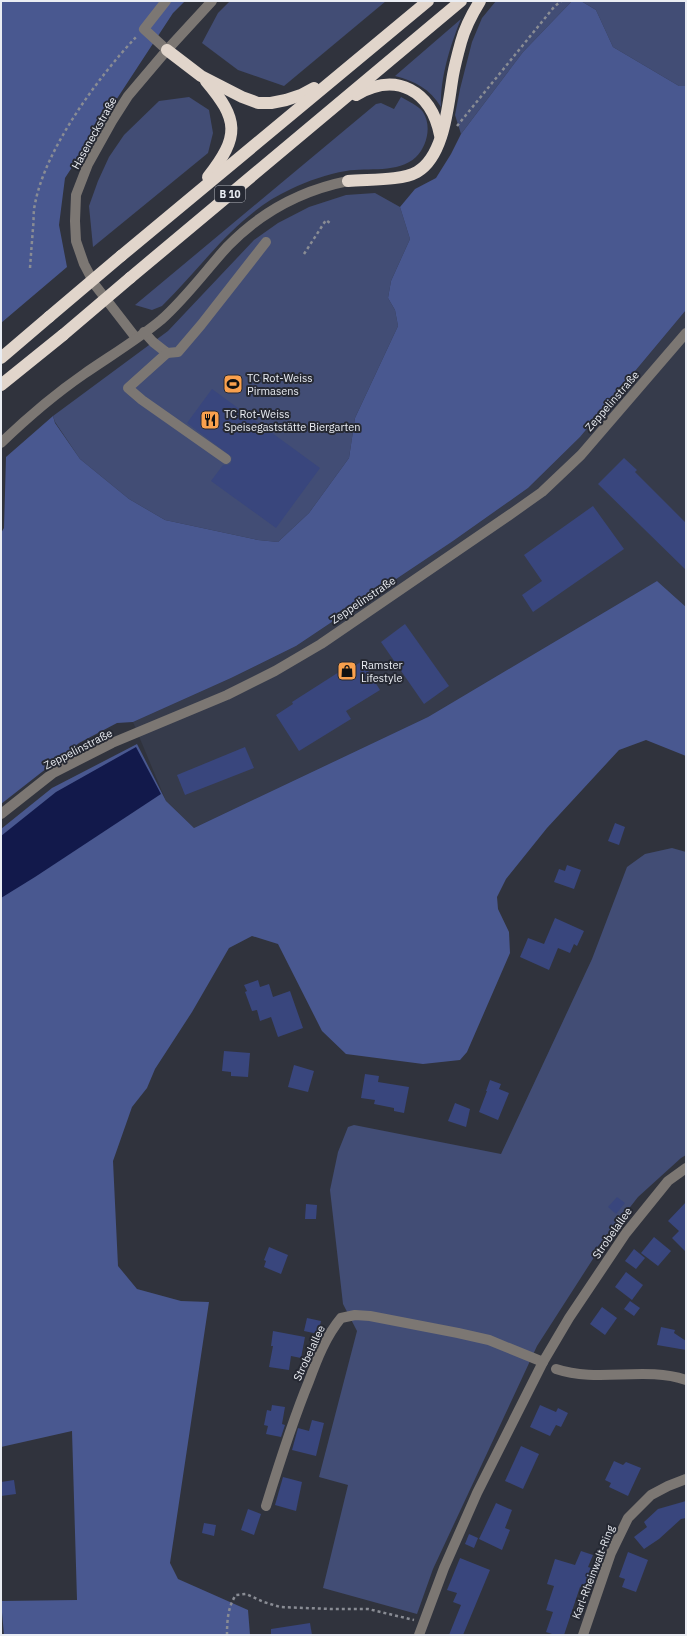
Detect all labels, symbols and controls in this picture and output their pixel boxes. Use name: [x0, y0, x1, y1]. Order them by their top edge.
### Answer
street label: Haseneckstraße: [68, 94, 120, 172]
road number: B 10: [215, 186, 245, 202]
street label: Zeppelinstraße: [582, 368, 642, 434]
place label: TC Rot-Weiss Pirmasens: [247, 371, 313, 398]
sports icon: TC Rot-Weiss Pirmasens: [222, 373, 244, 395]
place label: TC Rot-Weiss Speisegaststätte Biergarten: [224, 407, 361, 434]
restaurant icon: TC Rot-Weiss Speisegaststätte Biergarten: [199, 409, 221, 431]
street label: Zeppelinstraße: [328, 573, 398, 627]
place label: Ramster Lifestyle: [361, 658, 403, 685]
shop icon: Ramster Lifestyle: [336, 660, 358, 682]
street label: Zeppelinstraße: [41, 726, 115, 772]
street label: Strobelallee: [589, 1205, 635, 1261]
street label: Strobelallee: [290, 1323, 328, 1383]
street label: Karl-Rheinwalt-Ring: [569, 1523, 617, 1621]

